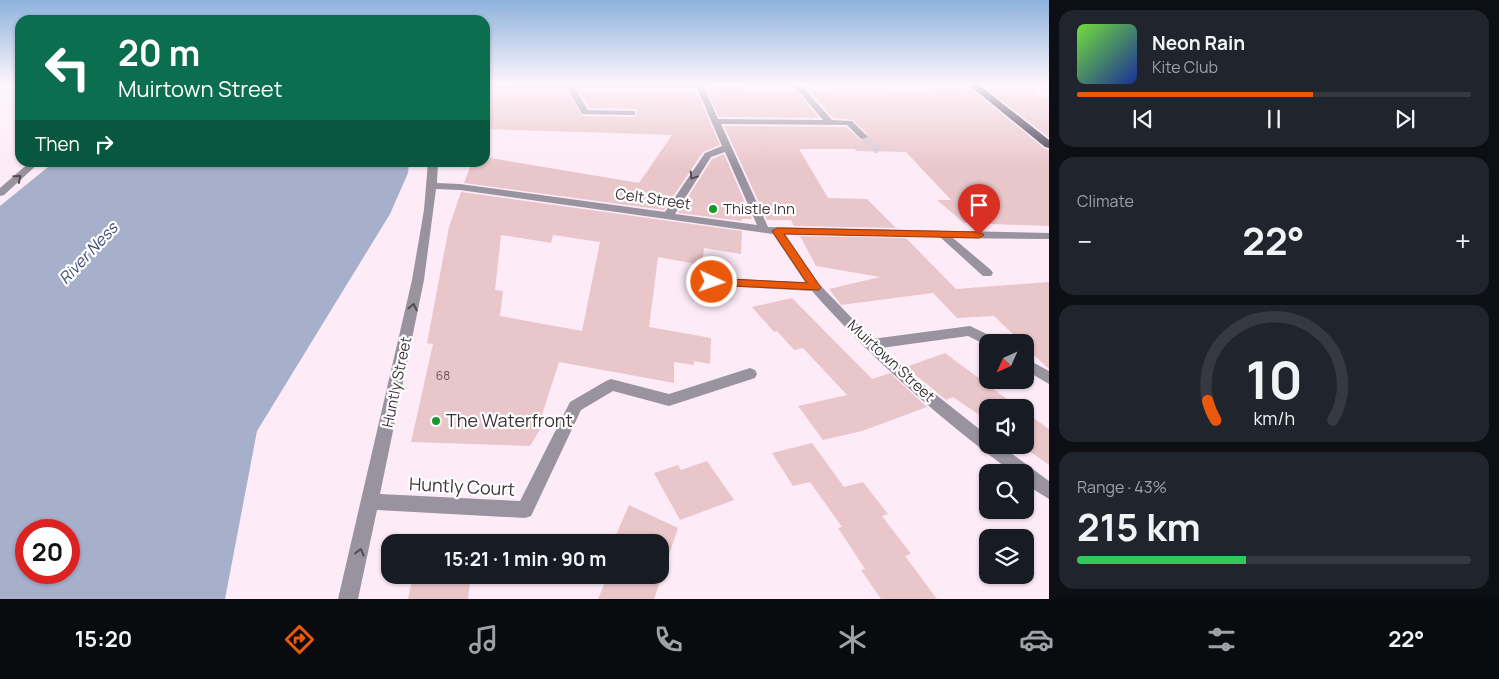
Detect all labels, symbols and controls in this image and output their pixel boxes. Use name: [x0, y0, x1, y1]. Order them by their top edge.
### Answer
text: 20 m: [118, 29, 200, 77]
text: Neon Rain: [1152, 30, 1245, 56]
icon: left: [35, 35, 100, 100]
text: Kite Club: [1152, 56, 1218, 78]
text: Muirtown Street: [118, 74, 283, 104]
icon: previous: [1129, 105, 1157, 133]
icon: pause: [1260, 105, 1288, 133]
icon: next: [1391, 105, 1419, 133]
icon: right: [90, 130, 118, 158]
text: Then: [35, 131, 80, 157]
one-way arrow: [690, 171, 699, 180]
one-way arrow: [12, 175, 21, 183]
street label: Celt Street: [614, 183, 692, 214]
pin: [958, 184, 1000, 235]
text: Climate: [1077, 190, 1134, 212]
icon: arrive: [965, 191, 993, 219]
place label: Thistle Inn: [723, 198, 795, 219]
marker: Thistle Inn: [707, 203, 719, 215]
text: 22°: [1242, 214, 1305, 266]
water label: River Ness: [54, 216, 123, 289]
text: −: [1077, 222, 1092, 260]
text: +: [1455, 222, 1471, 260]
position arrow: [685, 255, 737, 307]
one-way arrow: [407, 303, 418, 312]
street label: Muirtown Street: [843, 315, 940, 407]
street label: Huntly Street: [377, 334, 416, 429]
north arrow: [979, 334, 1034, 389]
map controls: [979, 334, 1034, 584]
text: 10: [1246, 344, 1303, 415]
house number: 68: [436, 367, 450, 384]
button: sound: [979, 399, 1034, 454]
text: km/h: [1253, 406, 1295, 430]
place label: The Waterfront: [446, 408, 573, 432]
marker: The Waterfront: [430, 415, 442, 427]
button: search: [979, 464, 1034, 519]
street label: Huntly Court: [408, 471, 516, 501]
text: Range · 43%: [1077, 476, 1167, 498]
text: 215 km: [1077, 500, 1201, 552]
speed limit sign: 20: [15, 519, 80, 584]
button: layers: [979, 529, 1034, 584]
text: 15:21 · 1 min · 90 m: [444, 546, 606, 572]
one-way arrow: [354, 548, 364, 556]
icon: directions: [282, 622, 317, 657]
icon: music: [466, 622, 501, 657]
icon: phone: [651, 622, 686, 657]
icon: climate: [835, 622, 870, 657]
icon: car: [1019, 622, 1054, 657]
icon: filters: [1204, 622, 1239, 657]
text: 15:20: [75, 624, 132, 654]
text: 22°: [1388, 624, 1424, 654]

